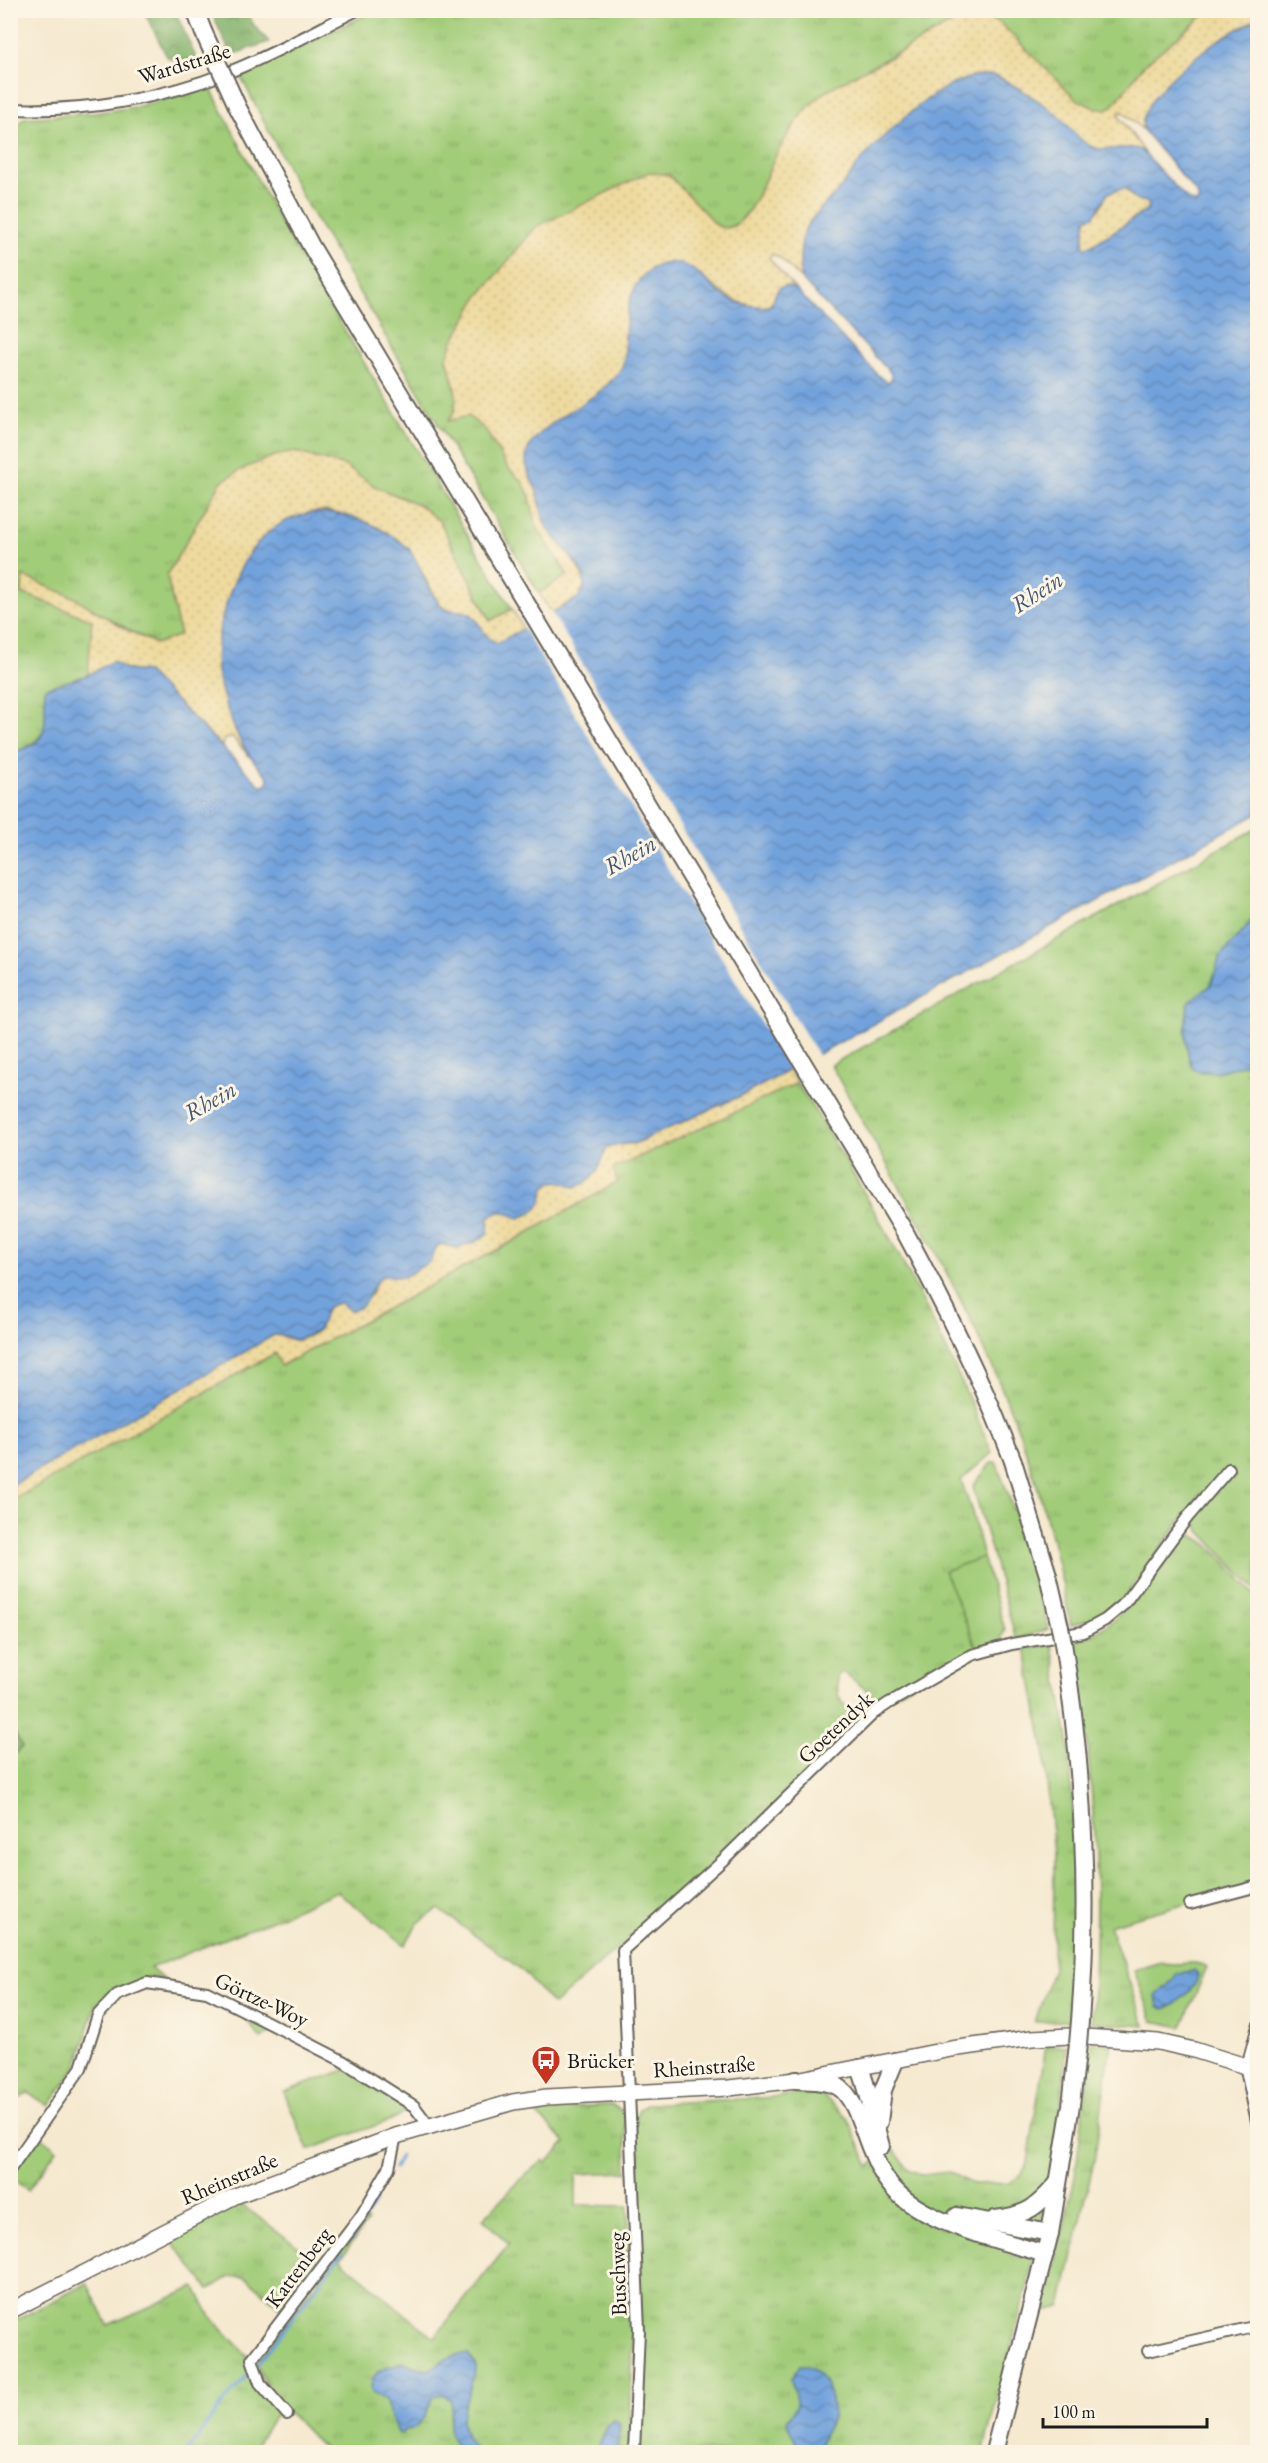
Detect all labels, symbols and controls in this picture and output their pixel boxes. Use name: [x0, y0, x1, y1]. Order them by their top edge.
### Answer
street label: Wardstraße: [134, 36, 234, 91]
water label: Rhein: [1005, 563, 1069, 620]
water label: Rhein: [598, 827, 662, 882]
water label: Rhein: [178, 1073, 242, 1128]
street label: Goetendyk: [791, 1684, 880, 1770]
street label: Görtze-Woy: [210, 1965, 314, 2034]
bus stop icon: Brücker: [530, 2044, 562, 2086]
place label: Brücker: [567, 2046, 635, 2075]
street label: Rheinstraße: [652, 2048, 757, 2085]
street label: Rheinstraße: [176, 2145, 282, 2212]
street label: Kattenberg: [258, 2220, 339, 2314]
street label: Buschweg: [602, 2231, 633, 2316]
scale bar: [1043, 2391, 1206, 2429]
text: 100 m: [1052, 2400, 1096, 2423]

